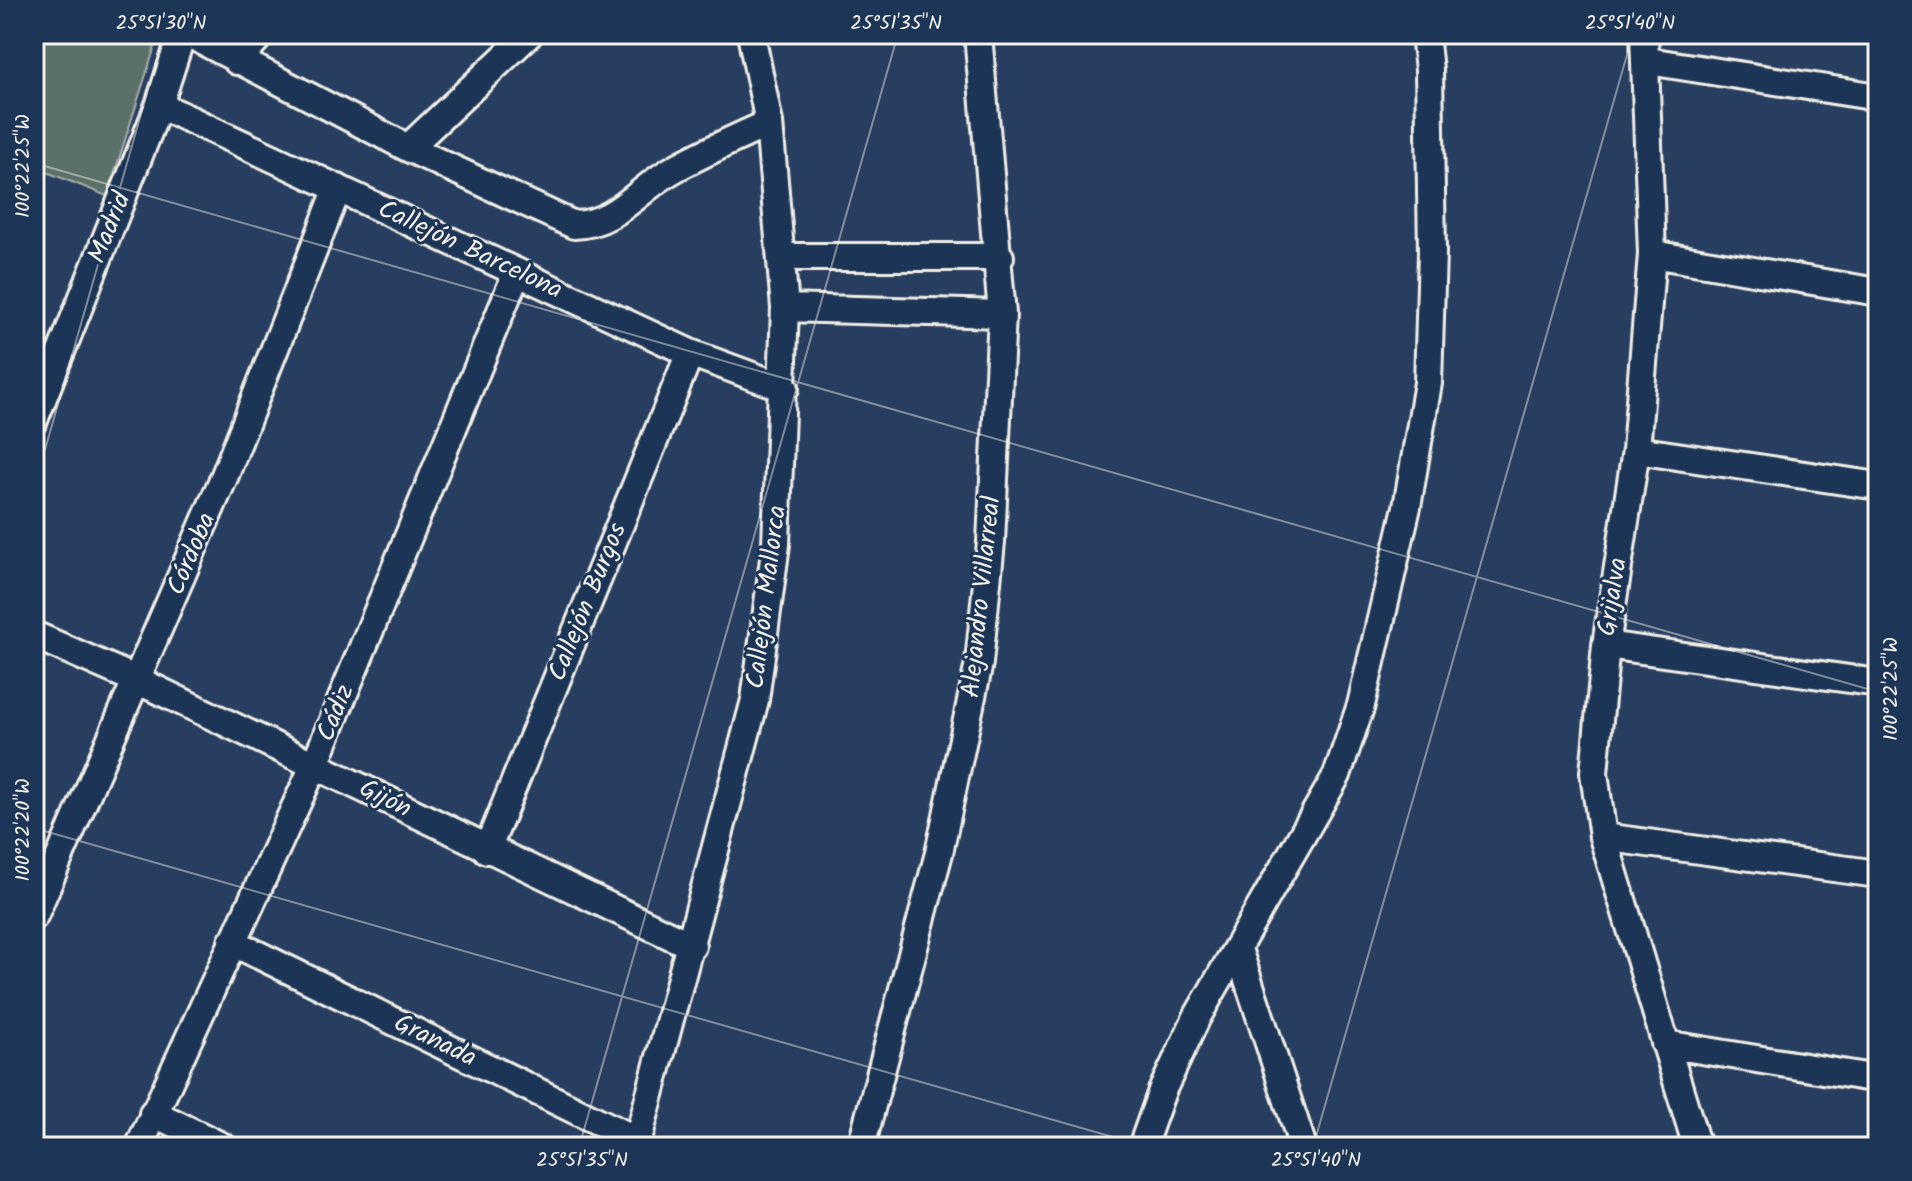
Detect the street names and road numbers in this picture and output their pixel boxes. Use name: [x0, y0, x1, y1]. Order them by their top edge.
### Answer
street label: Madrid: [77, 185, 144, 270]
street label: Callejón Barcelona: [371, 189, 569, 311]
street label: Alejandro Villarreal: [951, 494, 1013, 700]
street label: Callejón Mallorca: [735, 503, 799, 691]
street label: Córdoba: [156, 506, 228, 602]
street label: Callejón Burgos: [537, 516, 639, 688]
street label: Grijalva: [1586, 555, 1640, 639]
street label: Cádiz: [306, 678, 366, 748]
street label: Gijón: [351, 768, 419, 830]
street label: Granada: [386, 1003, 484, 1079]

